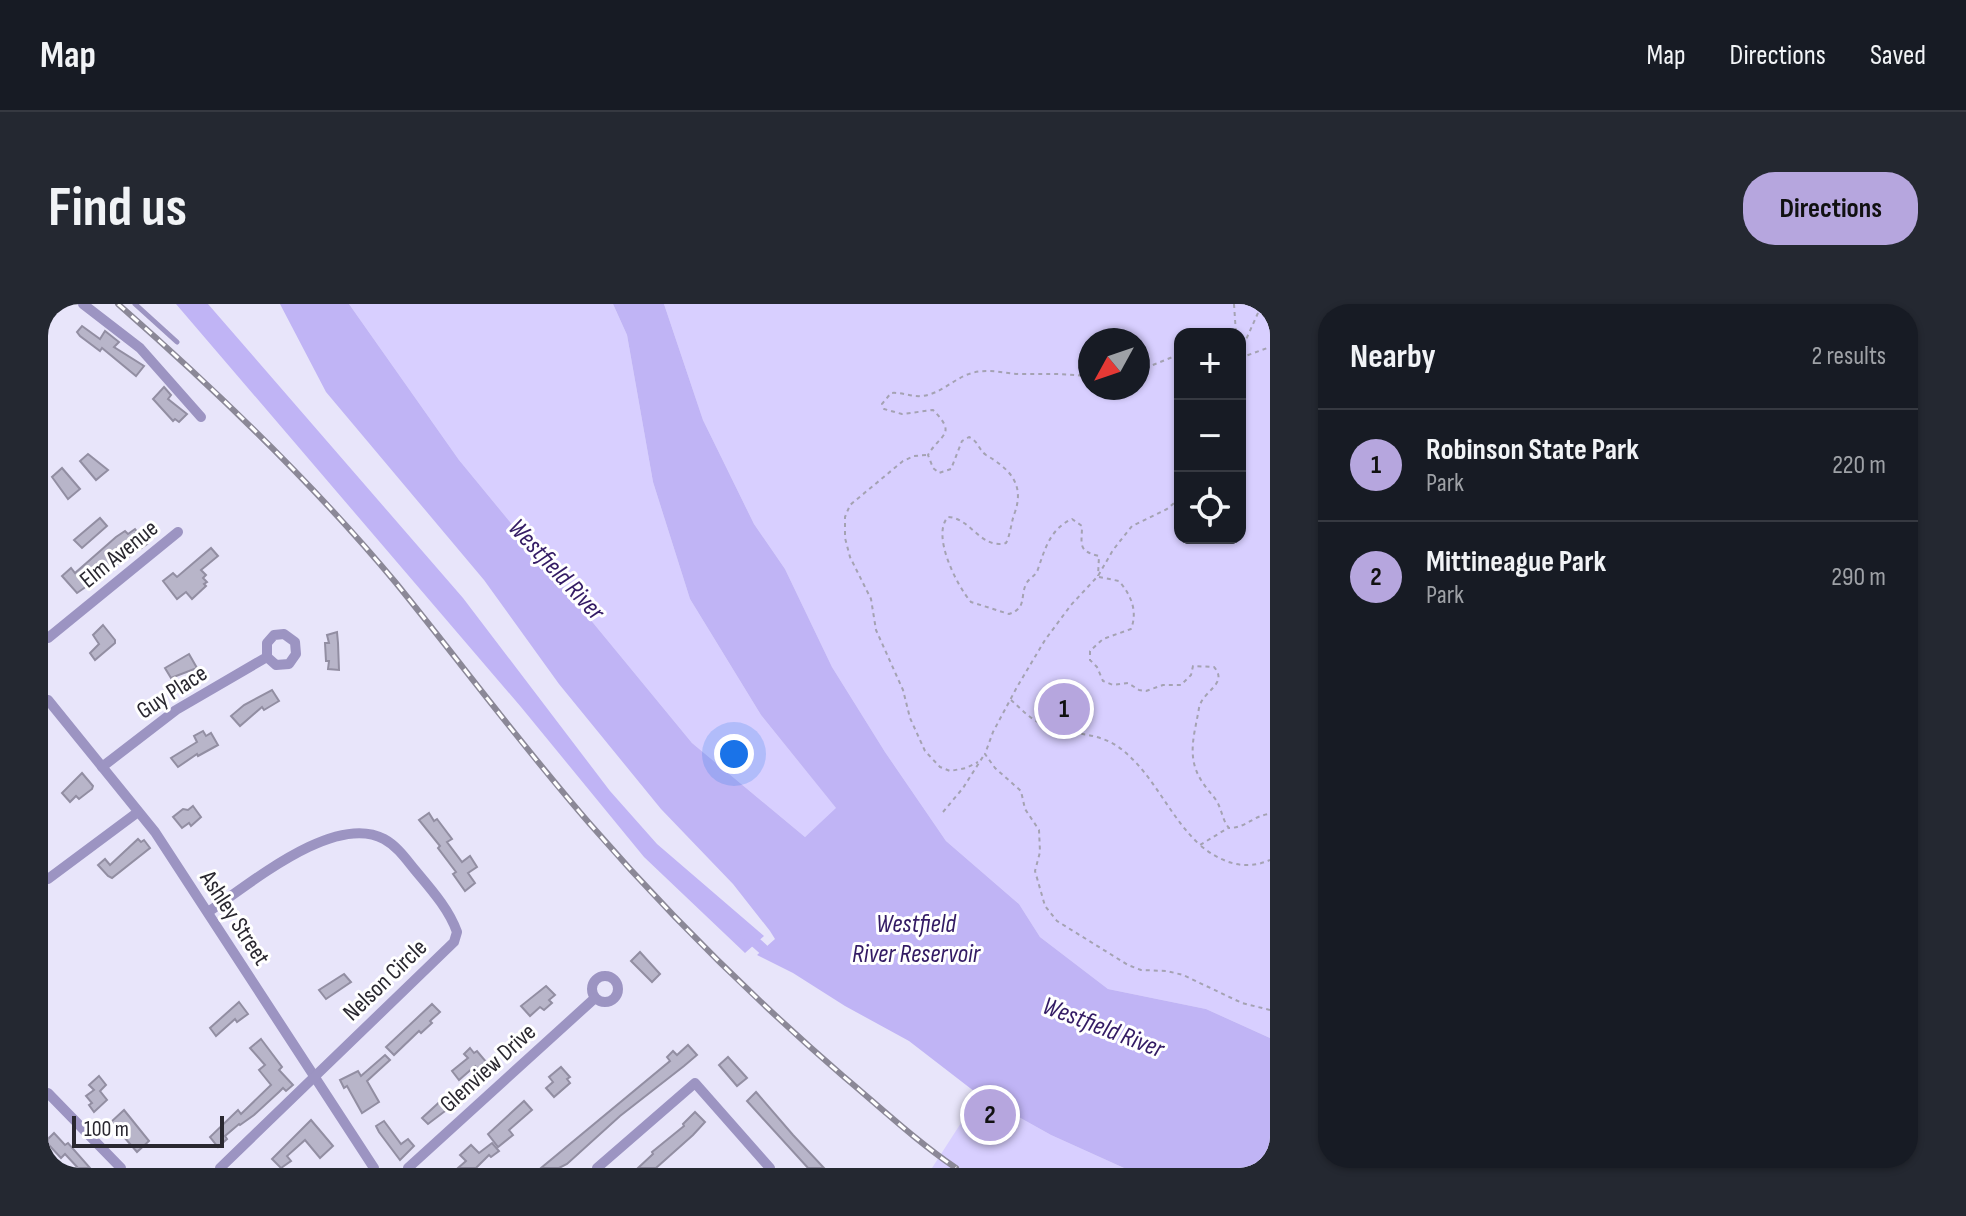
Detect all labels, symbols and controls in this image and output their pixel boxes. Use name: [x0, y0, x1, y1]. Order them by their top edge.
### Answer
text: Map: [40, 33, 96, 78]
text: Map: [1647, 39, 1686, 72]
text: Directions: [1730, 39, 1826, 72]
text: Saved: [1870, 39, 1926, 72]
button: Directions: [1743, 172, 1918, 245]
text: Find us: [48, 175, 187, 242]
north arrow: [1078, 328, 1150, 400]
map controls: [1174, 328, 1246, 544]
button: +: [1174, 328, 1246, 400]
text: Nearby: [1350, 336, 1436, 377]
text: 2 results: [1812, 341, 1886, 372]
button: −: [1174, 400, 1246, 472]
text: Robinson State Park: [1426, 432, 1639, 468]
text: 1: [1371, 450, 1381, 481]
text: 220 m: [1832, 450, 1886, 481]
text: Park: [1426, 468, 1464, 499]
button: locate: [1174, 472, 1246, 544]
water label: Westfield River: [501, 513, 612, 628]
street label: Elm Avenue: [74, 514, 164, 594]
text: Mittineague Park: [1426, 544, 1606, 580]
text: 2: [1370, 562, 1382, 593]
text: 290 m: [1831, 562, 1886, 593]
text: Park: [1426, 580, 1464, 611]
street label: Guy Place: [131, 659, 213, 725]
pin: 1: [1038, 679, 1090, 739]
your location: [714, 734, 754, 774]
street label: Ashley Street: [193, 864, 276, 971]
water label: Westfield River Reservoir: [852, 909, 982, 970]
street label: Nelson Circle: [337, 933, 433, 1027]
water label: Westfield River: [1038, 991, 1170, 1066]
street label: Glenview Drive: [434, 1017, 542, 1119]
pin: 2: [964, 1085, 1016, 1145]
scale bar: [72, 1112, 224, 1148]
text: 100 m: [84, 1116, 129, 1143]

